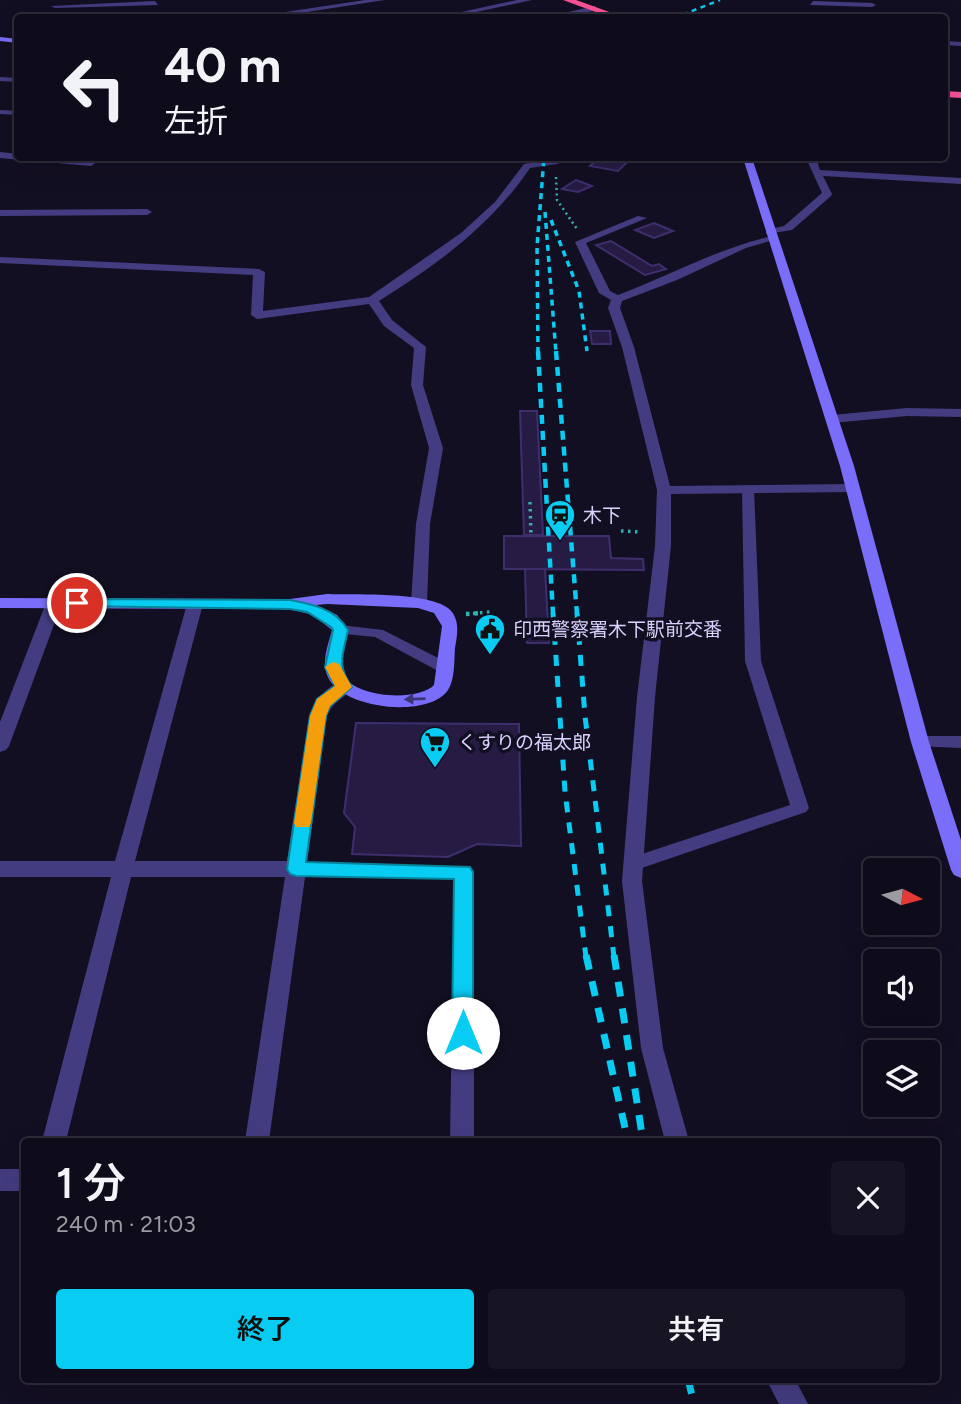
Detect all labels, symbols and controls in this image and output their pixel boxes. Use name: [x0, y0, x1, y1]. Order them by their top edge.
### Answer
text: 40 m: [164, 35, 281, 94]
icon: left: [49, 42, 140, 133]
text: 左折: [164, 102, 228, 140]
station icon: 木下: [543, 498, 577, 542]
place label: 木下: [583, 504, 621, 527]
pin: [47, 573, 107, 633]
icon: arrive: [58, 584, 96, 622]
public building icon: 印西警察署木下駅前交番: [473, 612, 507, 656]
place label: 印西警察署木下駅前交番: [513, 618, 722, 641]
one-way arrow: [403, 693, 425, 704]
supermarket icon: くすりの福太郎: [418, 725, 452, 769]
place label: くすりの福太郎: [458, 731, 591, 754]
north arrow: [863, 858, 940, 934]
map controls: [863, 858, 940, 1117]
button: sound: [863, 949, 940, 1026]
position arrow: [426, 996, 500, 1070]
button: layers: [863, 1040, 940, 1117]
text: 1 分: [56, 1158, 126, 1209]
button: close: [831, 1161, 905, 1235]
text: 240 m · 21:03: [56, 1210, 196, 1238]
button: 終了: [56, 1289, 474, 1369]
button: 共有: [488, 1289, 905, 1369]

